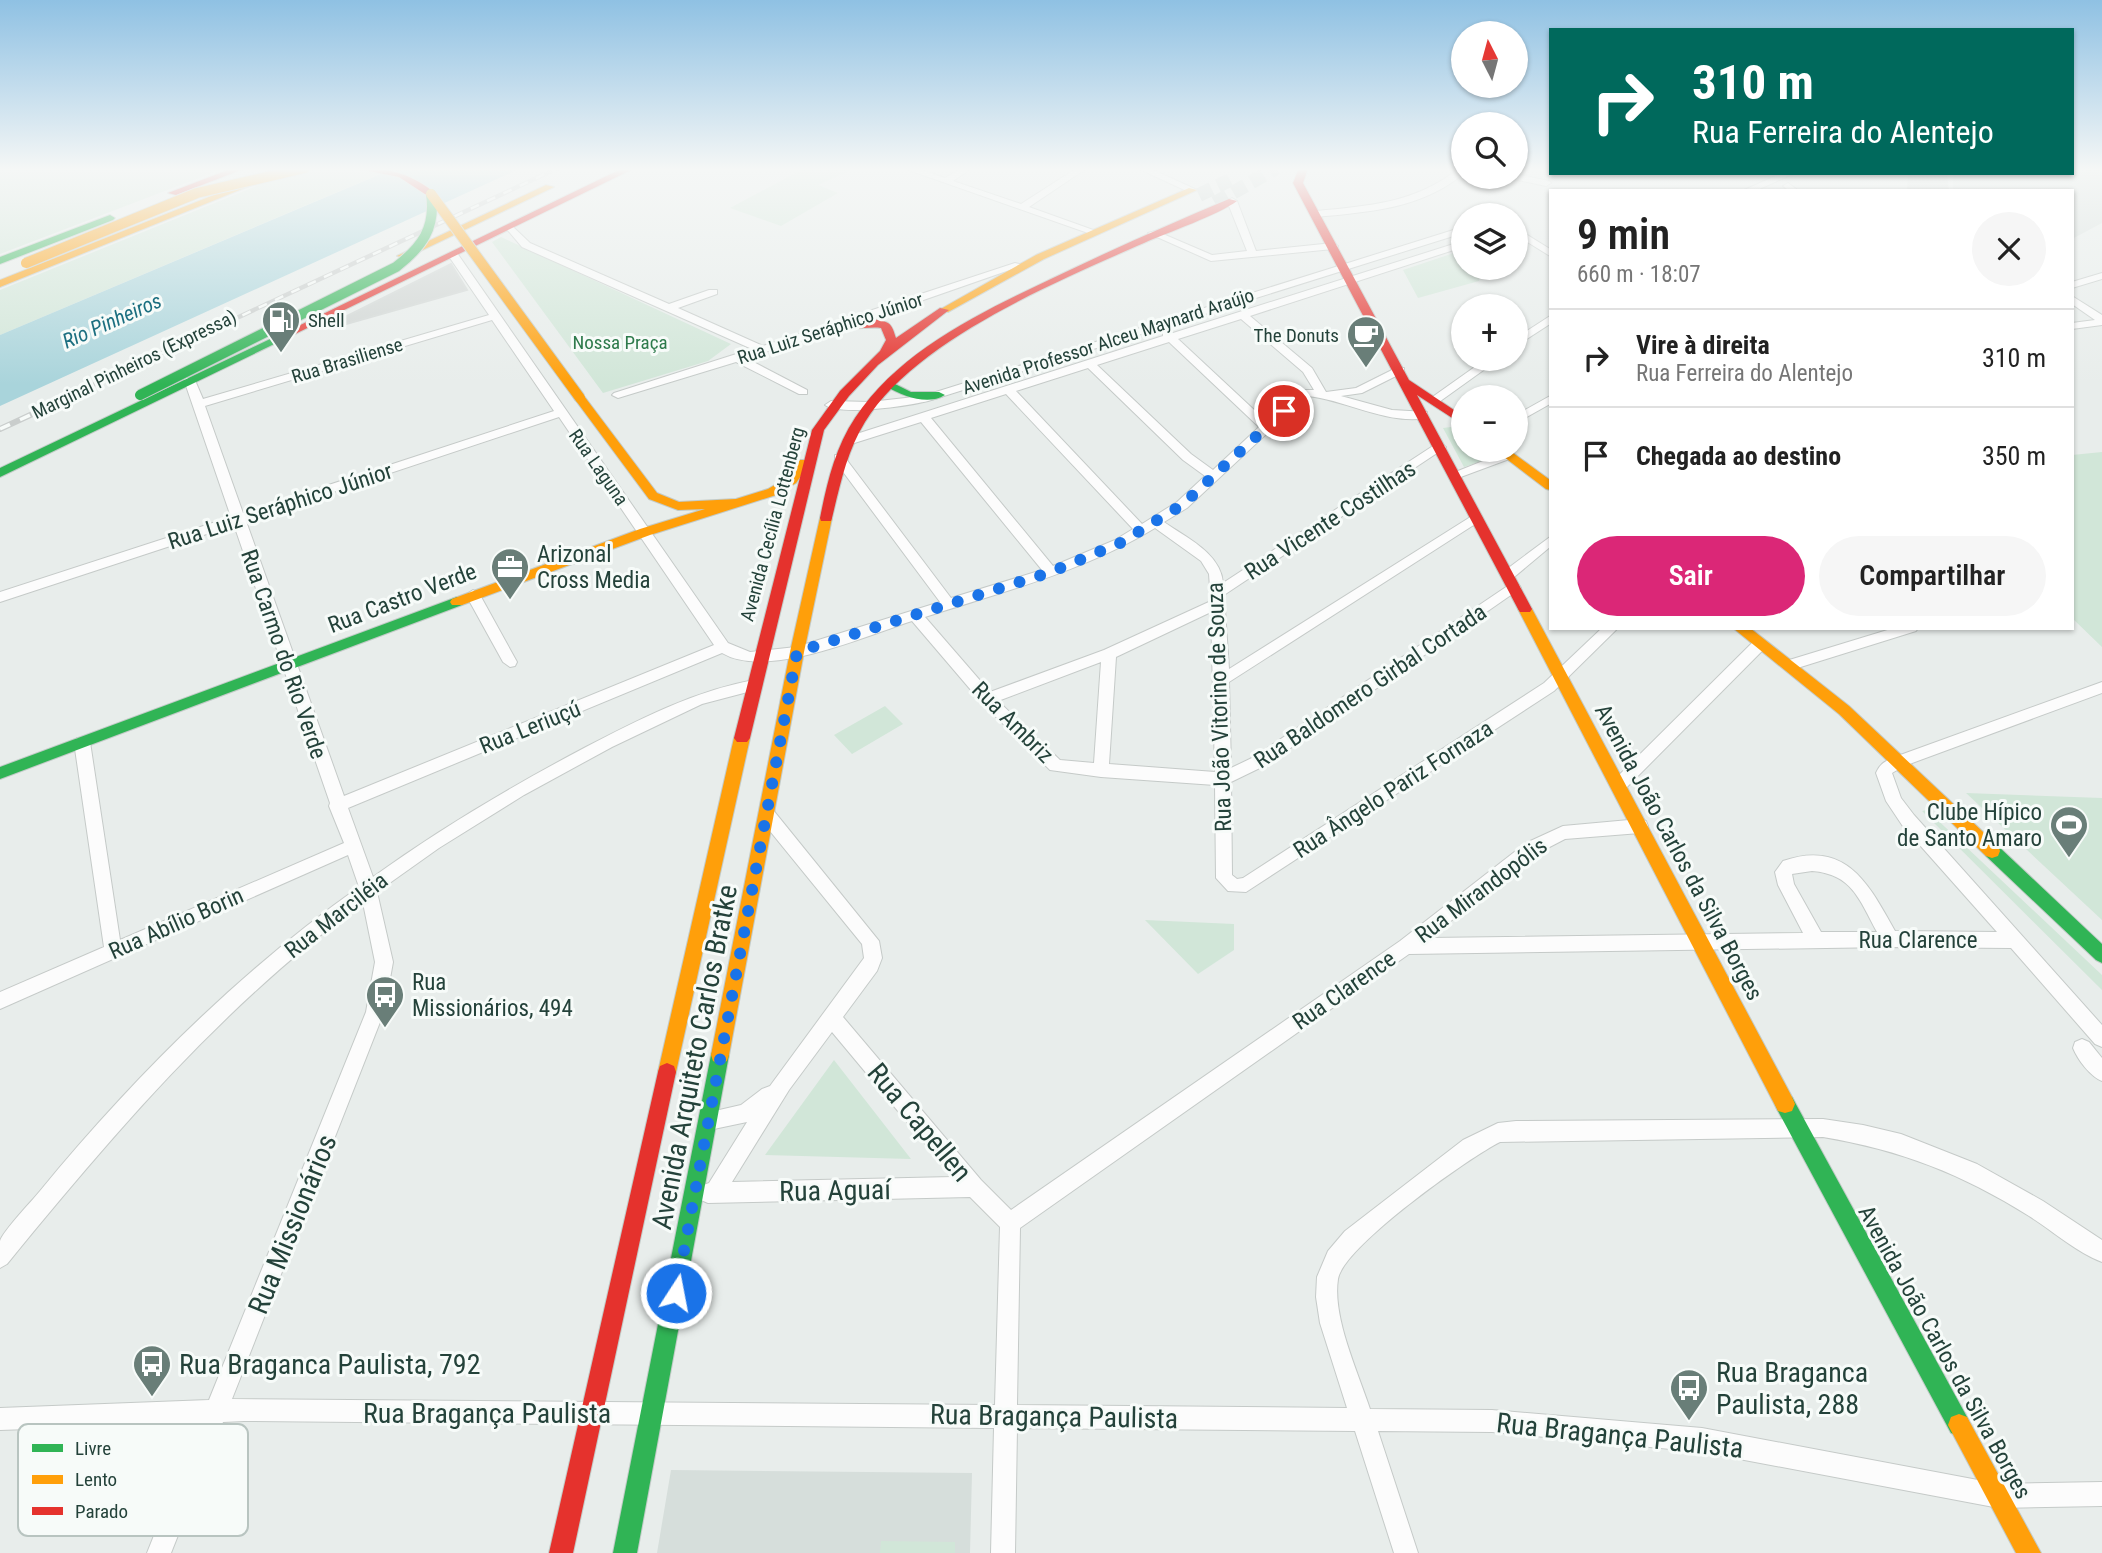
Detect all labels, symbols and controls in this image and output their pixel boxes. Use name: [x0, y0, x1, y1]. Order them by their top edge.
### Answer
north arrow: [1451, 21, 1528, 98]
map controls: [1451, 21, 1528, 462]
text: 310 m: [1692, 54, 1814, 111]
icon: right: [1577, 56, 1668, 147]
button: search: [1451, 112, 1528, 189]
text: Rua Ferreira do Alentejo: [1692, 113, 1994, 151]
button: layers: [1451, 203, 1528, 280]
text: 9 min: [1577, 210, 1670, 259]
button: close: [1972, 212, 2046, 286]
text: 660 m · 18:07: [1577, 261, 1701, 288]
street label: Avenida Professor Alceu Maynard Araújo: [959, 283, 1257, 400]
street label: Rua Luiz Seráphico Júnior: [734, 288, 926, 369]
water label: Rio Pinheiros: [59, 289, 165, 353]
button: +: [1451, 294, 1528, 371]
fuel station icon: Shell: [260, 299, 302, 354]
street label: Marginal Pinheiros (Expressa): [28, 305, 240, 424]
place label: Shell: [308, 309, 345, 332]
cafe icon: The Donuts: [1345, 314, 1387, 369]
place label: The Donuts: [1254, 324, 1339, 347]
text: Vire à direita: [1636, 330, 1770, 360]
park label: Nossa Praça: [572, 331, 668, 354]
street label: Rua Brasiliense: [289, 333, 406, 388]
icon: right: [1577, 339, 1615, 377]
text: 310 m: [1982, 343, 2046, 373]
text: Rua Ferreira do Alentejo: [1636, 360, 1853, 387]
pin: [1254, 381, 1314, 441]
button: −: [1451, 385, 1528, 462]
icon: arrive: [1265, 392, 1303, 430]
street label: Avenida Cecília Lottenberg: [735, 424, 809, 624]
street label: Rua Laguna: [564, 425, 633, 510]
icon: arrive: [1577, 437, 1615, 475]
text: Chegada ao destino: [1636, 441, 1841, 471]
text: 350 m: [1982, 441, 2046, 471]
street label: Rua Vicente Costilhas: [1240, 455, 1421, 586]
street label: Rua Luiz Seráphico Júnior: [164, 457, 396, 556]
button: Sair: [1577, 536, 1805, 616]
button: Compartilhar: [1819, 536, 2046, 616]
place label: Arizonal Cross Media: [537, 541, 650, 594]
street label: Rua Carmo do Rio Verde: [235, 546, 332, 762]
office icon: Arizonal Cross Media: [489, 546, 531, 601]
street label: Rua Castro Verde: [324, 558, 480, 639]
street label: Rua João Vitorino de Souza: [1202, 582, 1237, 832]
street label: Rua Baldomero Girbal Cortada: [1249, 599, 1492, 774]
street label: Rua Ambriz: [966, 676, 1059, 769]
street label: Rua Leriuçú: [476, 695, 585, 760]
street label: Avenida João Carlos da Silva Borges: [1589, 700, 1768, 1005]
street label: Rua Ângelo Pariz Fornaza: [1288, 714, 1498, 864]
place label: Clube Hípico de Santo Amaro: [1897, 799, 2042, 852]
sports icon: Clube Hípico de Santo Amaro: [2048, 804, 2090, 859]
street label: Rua Mirandopólis: [1410, 832, 1552, 949]
street label: Rua Marciléia: [280, 867, 393, 964]
street label: Rua Abílio Borin: [105, 882, 248, 965]
street label: Avenida Arquiteto Carlos Bratke: [645, 882, 744, 1232]
street label: Rua Clarence: [1858, 927, 1978, 954]
street label: Rua Clarence: [1288, 945, 1401, 1036]
place label: Rua Missionários, 494: [412, 969, 573, 1022]
bus stop icon: Rua Missionários, 494: [364, 974, 406, 1029]
street label: Rua Capellen: [861, 1057, 979, 1188]
street label: Rua Missionários: [241, 1130, 343, 1319]
street label: Rua Aguaí: [779, 1173, 893, 1208]
street label: Avenida João Carlos da Silva Borges: [1852, 1201, 2037, 1504]
position arrow: [639, 1256, 713, 1330]
bus stop icon: Rua Braganca Paulista, 792: [131, 1343, 173, 1398]
place label: Rua Braganca Paulista, 792: [179, 1348, 481, 1381]
place label: Rua Braganca Paulista, 288: [1716, 1356, 1868, 1421]
bus stop icon: Rua Braganca Paulista, 288: [1668, 1367, 1710, 1422]
street label: Rua Bragança Paulista: [363, 1397, 611, 1430]
street label: Rua Bragança Paulista: [930, 1398, 1178, 1435]
street label: Rua Bragança Paulista: [1495, 1406, 1745, 1465]
legend: [18, 1424, 248, 1536]
text: Livre: [75, 1437, 111, 1460]
text: Lento: [75, 1468, 117, 1491]
text: Parado: [75, 1500, 128, 1523]

